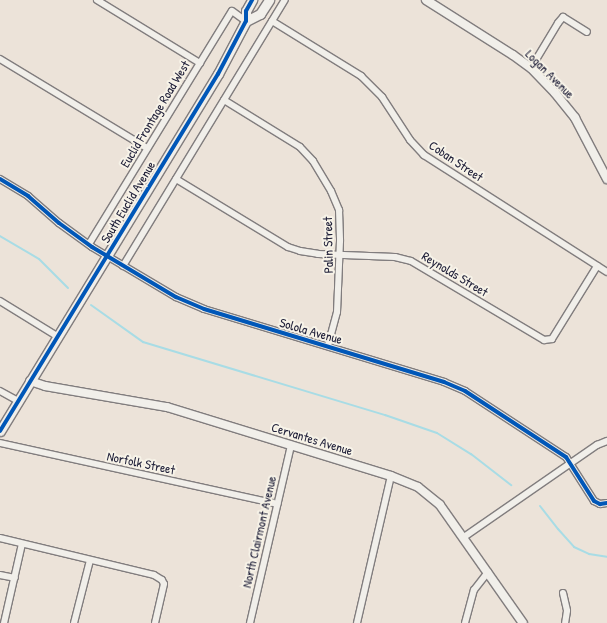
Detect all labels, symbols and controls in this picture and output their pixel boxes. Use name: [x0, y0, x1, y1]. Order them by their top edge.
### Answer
street label: Logan Avenue: [522, 46, 578, 102]
street label: Euclid Frontage Road West: [117, 58, 193, 170]
street label: Coban Street: [426, 137, 486, 185]
street label: South Euclid Avenue: [97, 158, 159, 246]
street label: Palin Street: [320, 216, 336, 274]
street label: Reynolds Street: [419, 248, 491, 300]
street label: Solola Avenue: [278, 315, 344, 347]
street label: Cervantes Avenue: [270, 419, 354, 459]
street label: Norfolk Street: [106, 448, 176, 478]
street label: North Clairmont Avenue: [239, 475, 279, 589]

